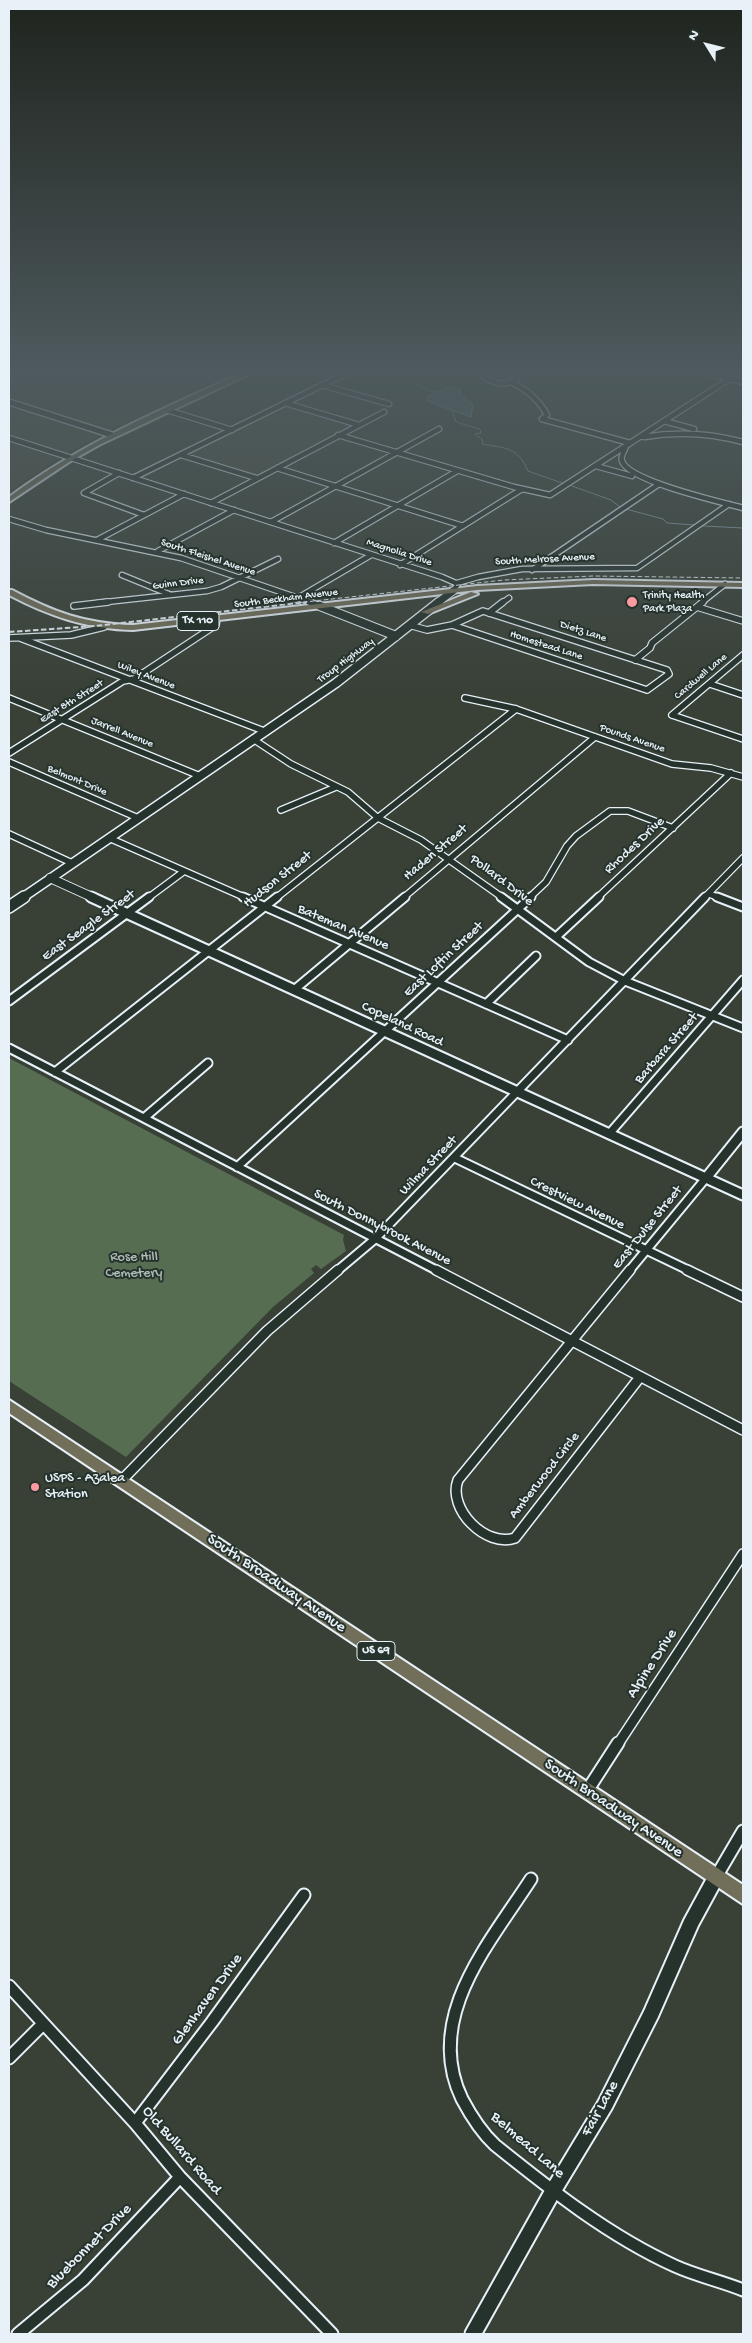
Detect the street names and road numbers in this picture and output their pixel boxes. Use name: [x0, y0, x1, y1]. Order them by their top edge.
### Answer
street label: South Fleishel Avenue: [159, 536, 257, 580]
street label: Magnolia Drive: [364, 536, 434, 570]
street label: South Melrose Avenue: [495, 551, 595, 569]
street label: Guinn Drive: [152, 574, 204, 594]
street label: South Beckham Avenue: [233, 586, 339, 612]
road number: TX 110: [177, 612, 219, 630]
street label: Dietz Lane: [558, 618, 608, 646]
street label: Homestead Lane: [508, 628, 584, 664]
street label: Troup Highway: [315, 635, 377, 687]
street label: Cardwell Lane: [672, 651, 730, 703]
street label: Wiley Avenue: [115, 659, 177, 693]
street label: East 8th Street: [38, 677, 106, 727]
street label: Jarrell Avenue: [89, 715, 155, 751]
street label: Pounds Avenue: [598, 722, 666, 756]
street label: Belmont Drive: [45, 763, 109, 799]
street label: Rhodes Drive: [601, 814, 669, 878]
street label: Haden Street: [401, 821, 471, 885]
street label: Hudson Street: [240, 848, 316, 912]
street label: Pollard Drive: [466, 851, 536, 911]
street label: East Seagle Street: [39, 887, 139, 965]
street label: Bateman Avenue: [295, 901, 391, 955]
street label: East Loftin Street: [400, 919, 488, 1001]
street label: Copeland Road: [358, 999, 446, 1051]
street label: Barbara Street: [632, 1010, 702, 1088]
street label: Wilma Street: [396, 1133, 462, 1199]
street label: Crestview Avenue: [527, 1174, 627, 1234]
street label: East Dulse Street: [609, 1183, 687, 1273]
street label: South Donnybrook Avenue: [310, 1186, 454, 1270]
street label: Amberwood Circle: [506, 1429, 584, 1523]
street label: South Broadway Avenue: [203, 1530, 349, 1638]
street label: Alpine Drive: [623, 1626, 683, 1702]
road number: US 69: [357, 1642, 395, 1660]
street label: South Broadway Avenue: [540, 1755, 686, 1863]
street label: Glenhaven Drive: [168, 1950, 248, 2050]
street label: Fair Lane: [578, 2078, 624, 2140]
street label: Old Bullard Road: [137, 2103, 225, 2199]
street label: Belmead Lane: [486, 2109, 568, 2183]
street label: Bluebonnet Drive: [43, 2200, 137, 2294]

